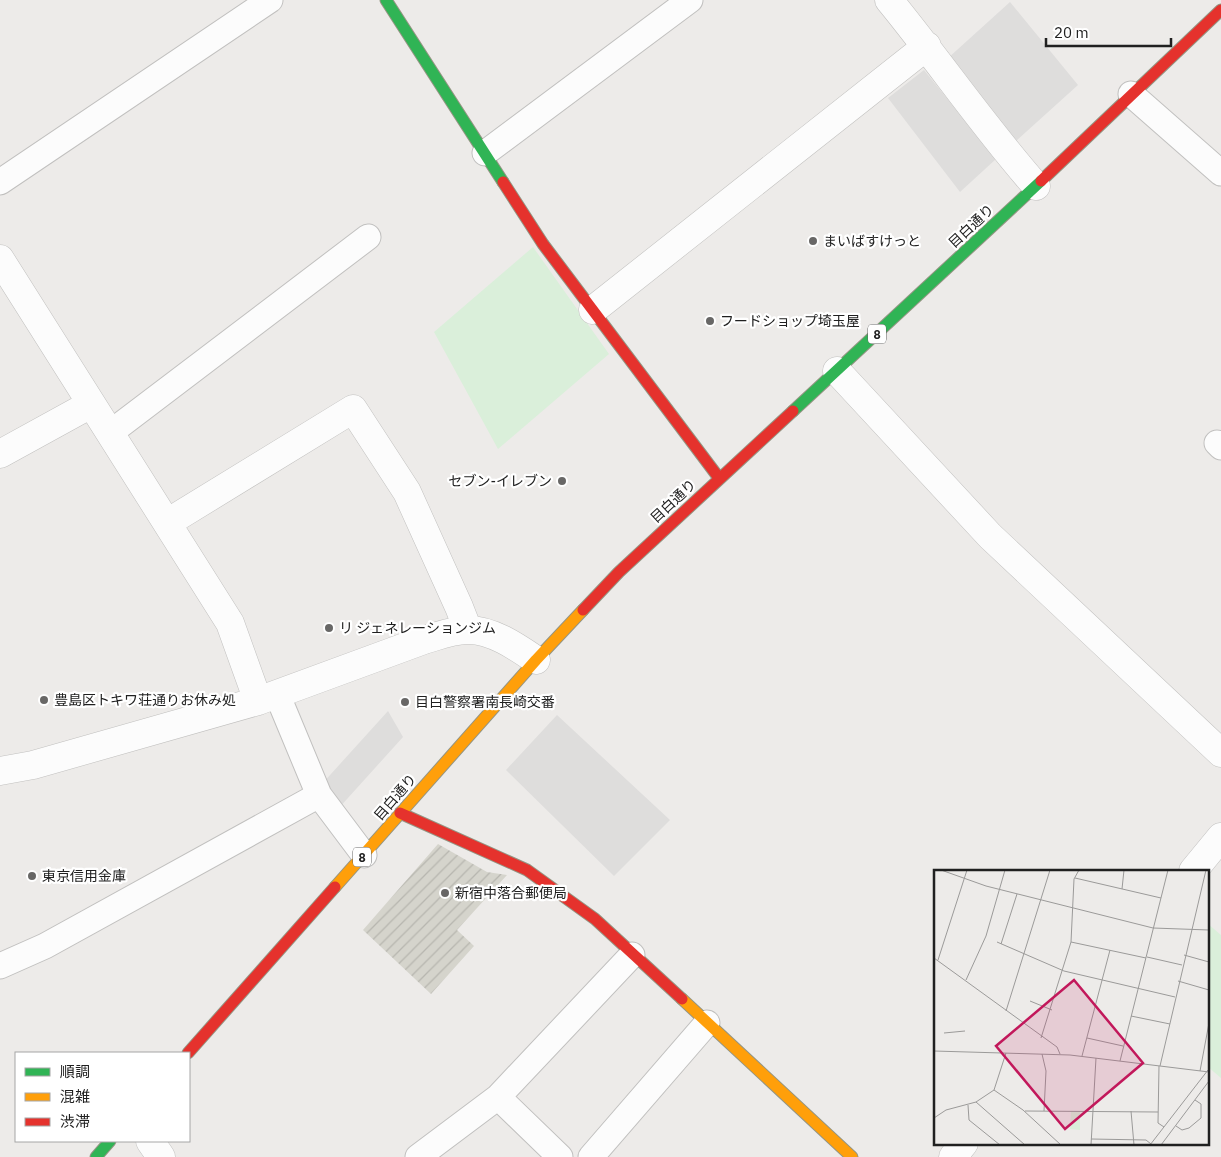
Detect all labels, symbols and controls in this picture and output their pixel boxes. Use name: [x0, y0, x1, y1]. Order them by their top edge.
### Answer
scale bar: [1046, 15, 1171, 47]
text: 20 m: [1054, 23, 1089, 42]
street label: 目白通り: [944, 200, 998, 252]
place label: まいばすけっと: [823, 232, 921, 250]
marker: まいばすけっと: [807, 235, 819, 247]
place label: フードショップ埼玉屋: [720, 312, 860, 330]
marker: フードショップ埼玉屋: [704, 315, 716, 327]
road number: 8: [868, 324, 886, 344]
place label: セブン-イレブン: [448, 472, 552, 490]
marker: セブン-イレブン: [556, 475, 568, 487]
street label: 目白通り: [646, 475, 700, 527]
place label: リ ジェネレーションジム: [339, 619, 496, 637]
marker: リ ジェネレーションジム: [323, 622, 335, 634]
place label: 豊島区トキワ荘通りお休み処: [54, 691, 236, 709]
place label: 目白警察署南長崎交番: [415, 693, 555, 711]
marker: 豊島区トキワ荘通りお休み処: [38, 694, 50, 706]
marker: 目白警察署南長崎交番: [399, 696, 411, 708]
street label: 目白通り: [370, 770, 420, 824]
road number: 8: [353, 848, 371, 866]
place label: 東京信用金庫: [42, 867, 126, 885]
marker: 東京信用金庫: [26, 870, 38, 882]
inset map: [934, 870, 1208, 1144]
place label: 新宿中落合郵便局: [455, 884, 567, 902]
marker: 新宿中落合郵便局: [439, 887, 451, 899]
legend: [15, 1052, 190, 1142]
text: 順調: [60, 1062, 90, 1081]
text: 混雑: [60, 1087, 90, 1106]
text: 渋滞: [60, 1112, 90, 1131]

